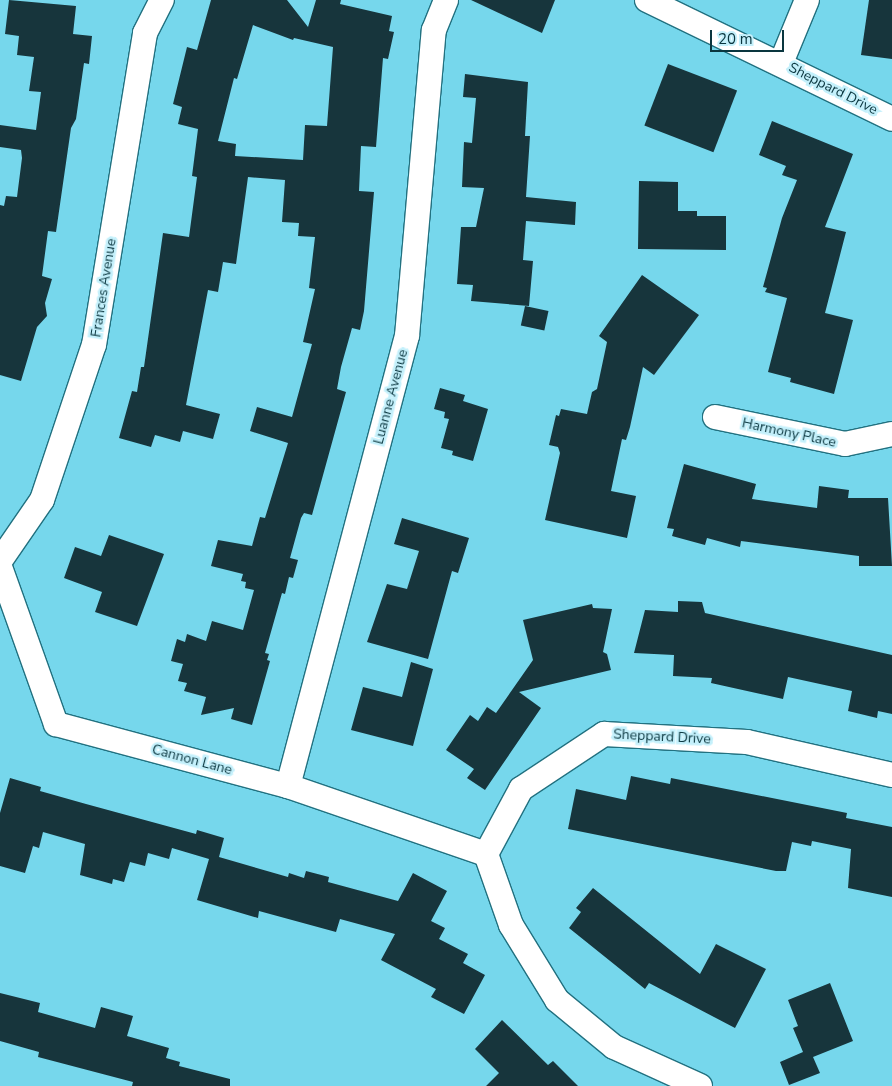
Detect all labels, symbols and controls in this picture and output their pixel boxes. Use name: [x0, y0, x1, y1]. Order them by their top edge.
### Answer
scale bar: [712, 20, 786, 52]
text: 20 m: [718, 29, 753, 49]
street label: Sheppard Drive: [786, 59, 880, 119]
street label: Frances Avenue: [88, 237, 120, 339]
street label: Luanne Avenue: [370, 348, 412, 446]
street label: Harmony Place: [740, 415, 838, 451]
street label: Sheppard Drive: [613, 726, 711, 748]
street label: Cannon Lane: [150, 741, 234, 779]

